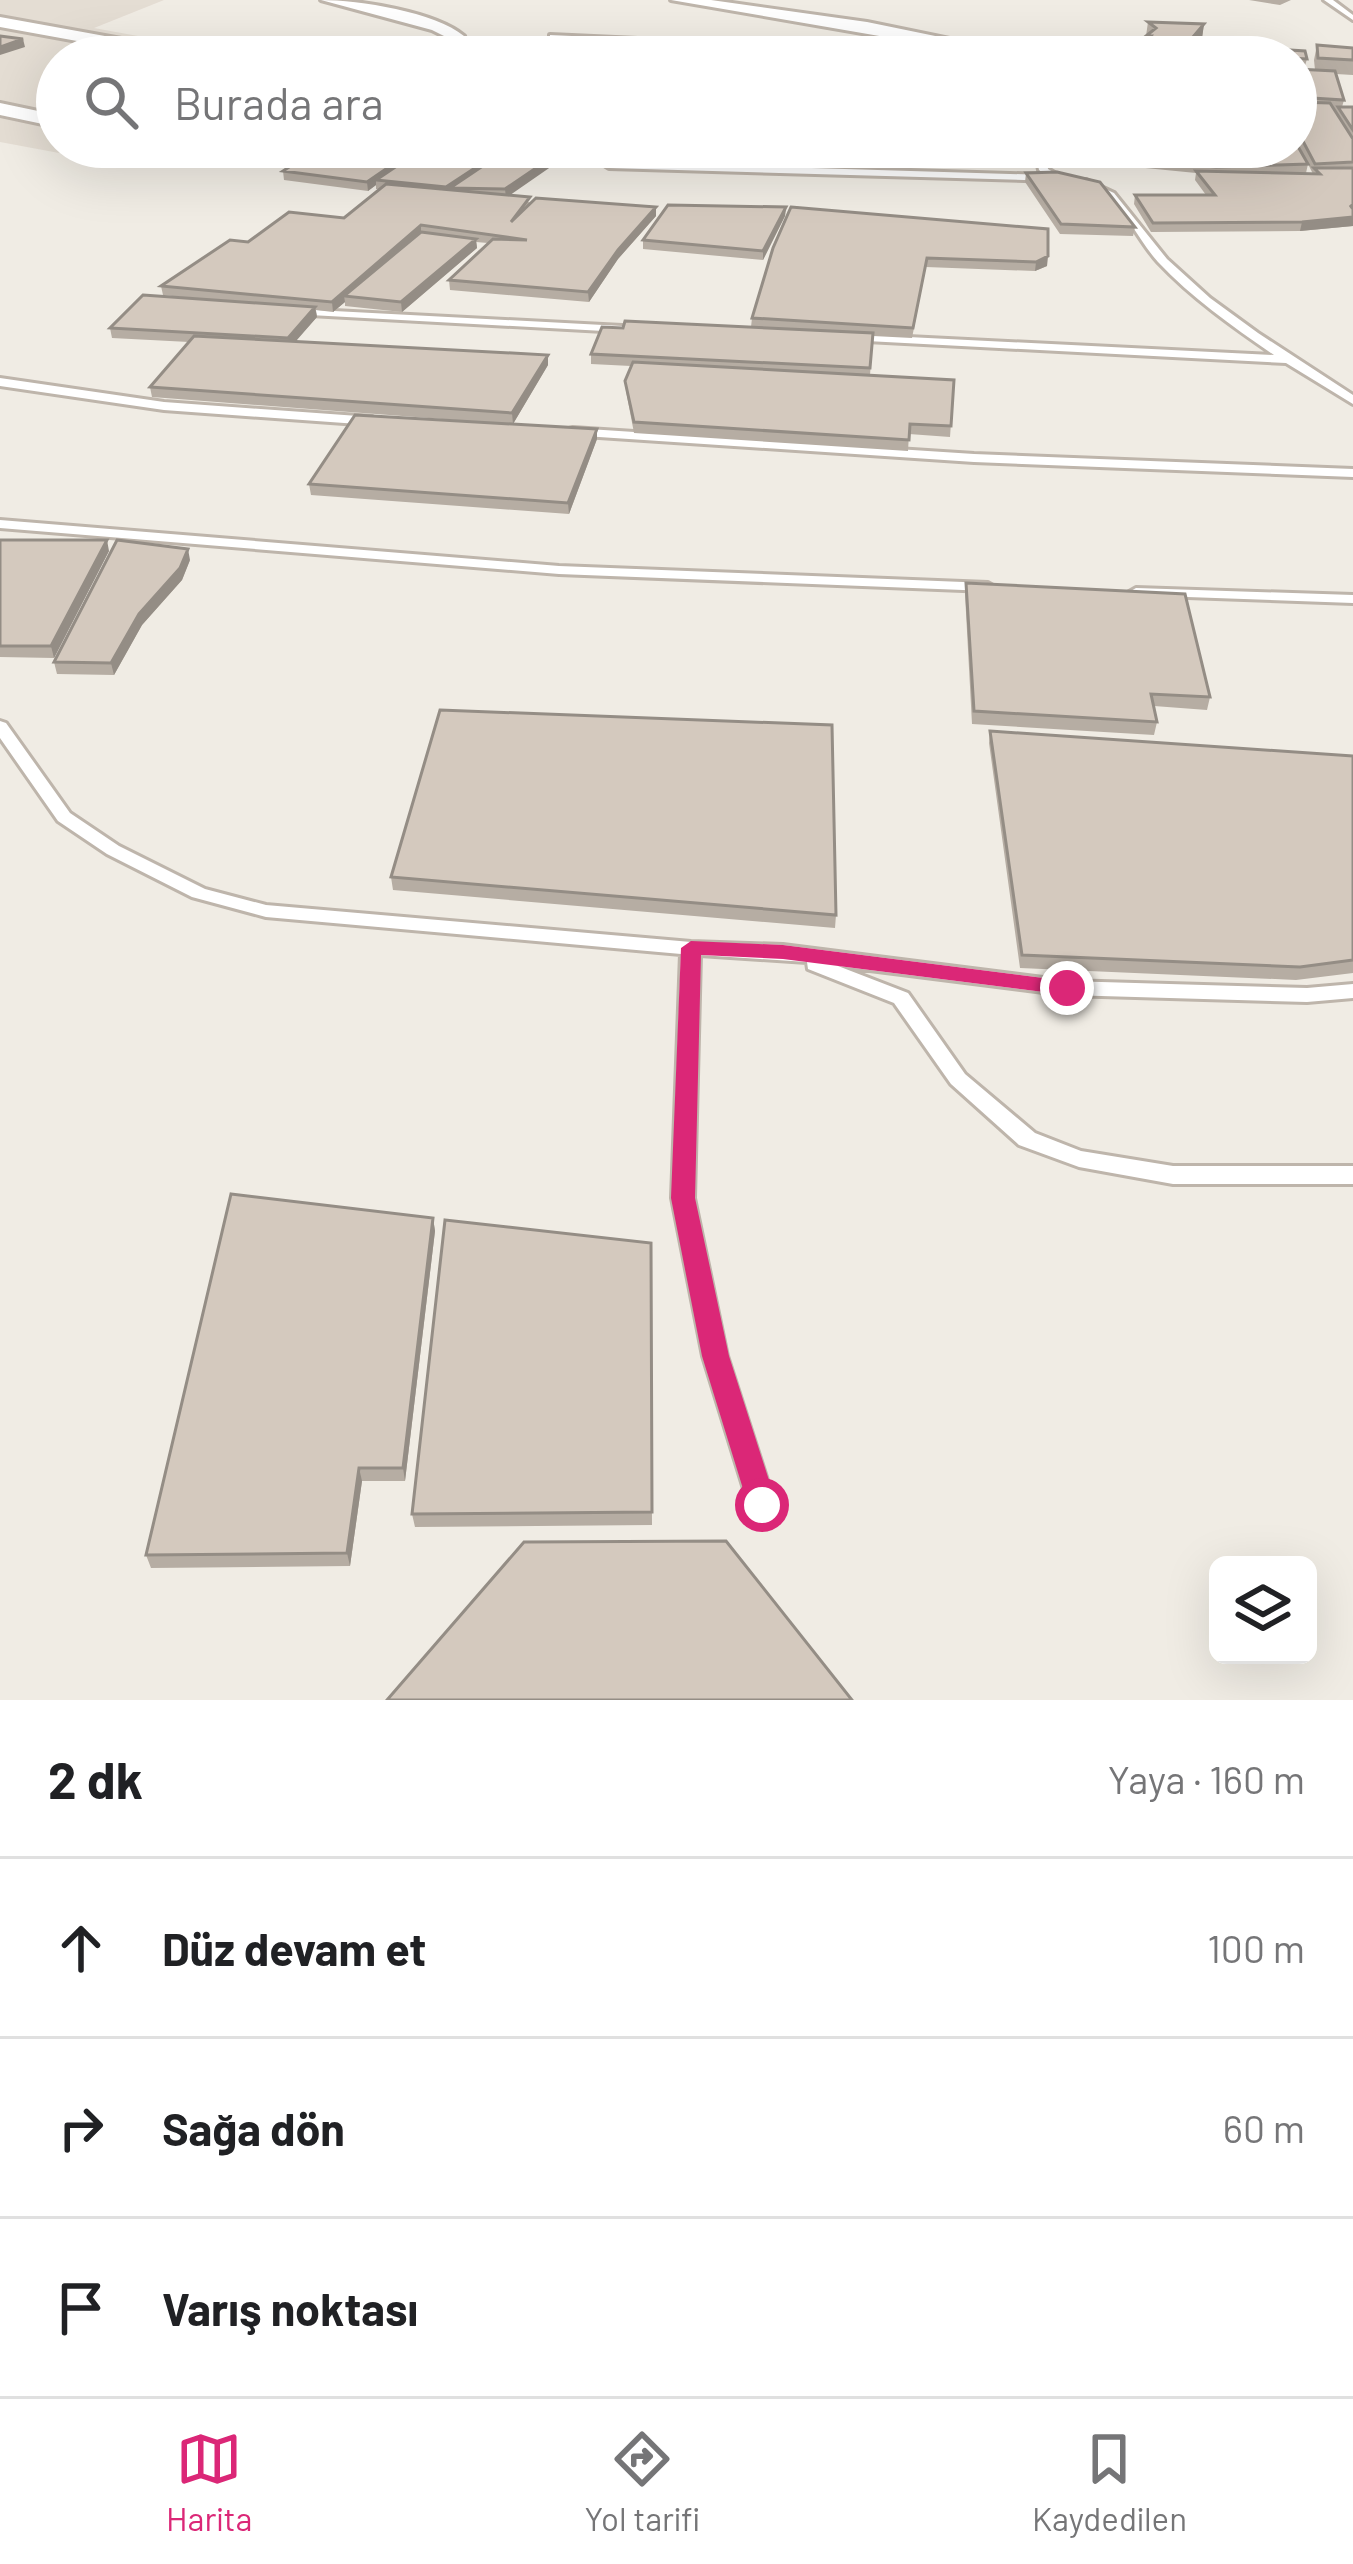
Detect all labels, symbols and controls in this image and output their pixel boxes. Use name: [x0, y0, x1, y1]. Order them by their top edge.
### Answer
search box: [36, 36, 1317, 168]
icon: search: [78, 69, 144, 135]
text: Burada ara: [174, 75, 384, 129]
route end: [1040, 961, 1094, 1015]
route start: [735, 1478, 789, 1532]
map controls: [1209, 1556, 1317, 1664]
button: layers: [1209, 1556, 1317, 1664]
text: 2 dk: [48, 1748, 143, 1809]
text: Yaya · 160 m: [1108, 1755, 1305, 1802]
icon: ahead: [48, 1915, 114, 1981]
text: Düz devam et: [162, 1921, 426, 1975]
text: 100 m: [1207, 1924, 1305, 1971]
icon: right: [48, 2095, 114, 2161]
text: Sağa dön: [162, 2101, 345, 2155]
text: 60 m: [1223, 2104, 1305, 2151]
icon: arrive: [48, 2275, 114, 2341]
text: Varış noktası: [162, 2281, 418, 2335]
tab: Harita: [166, 2426, 252, 2538]
tab: Yol tarifi: [584, 2426, 700, 2538]
tab: Kaydedilen: [1032, 2426, 1187, 2538]

